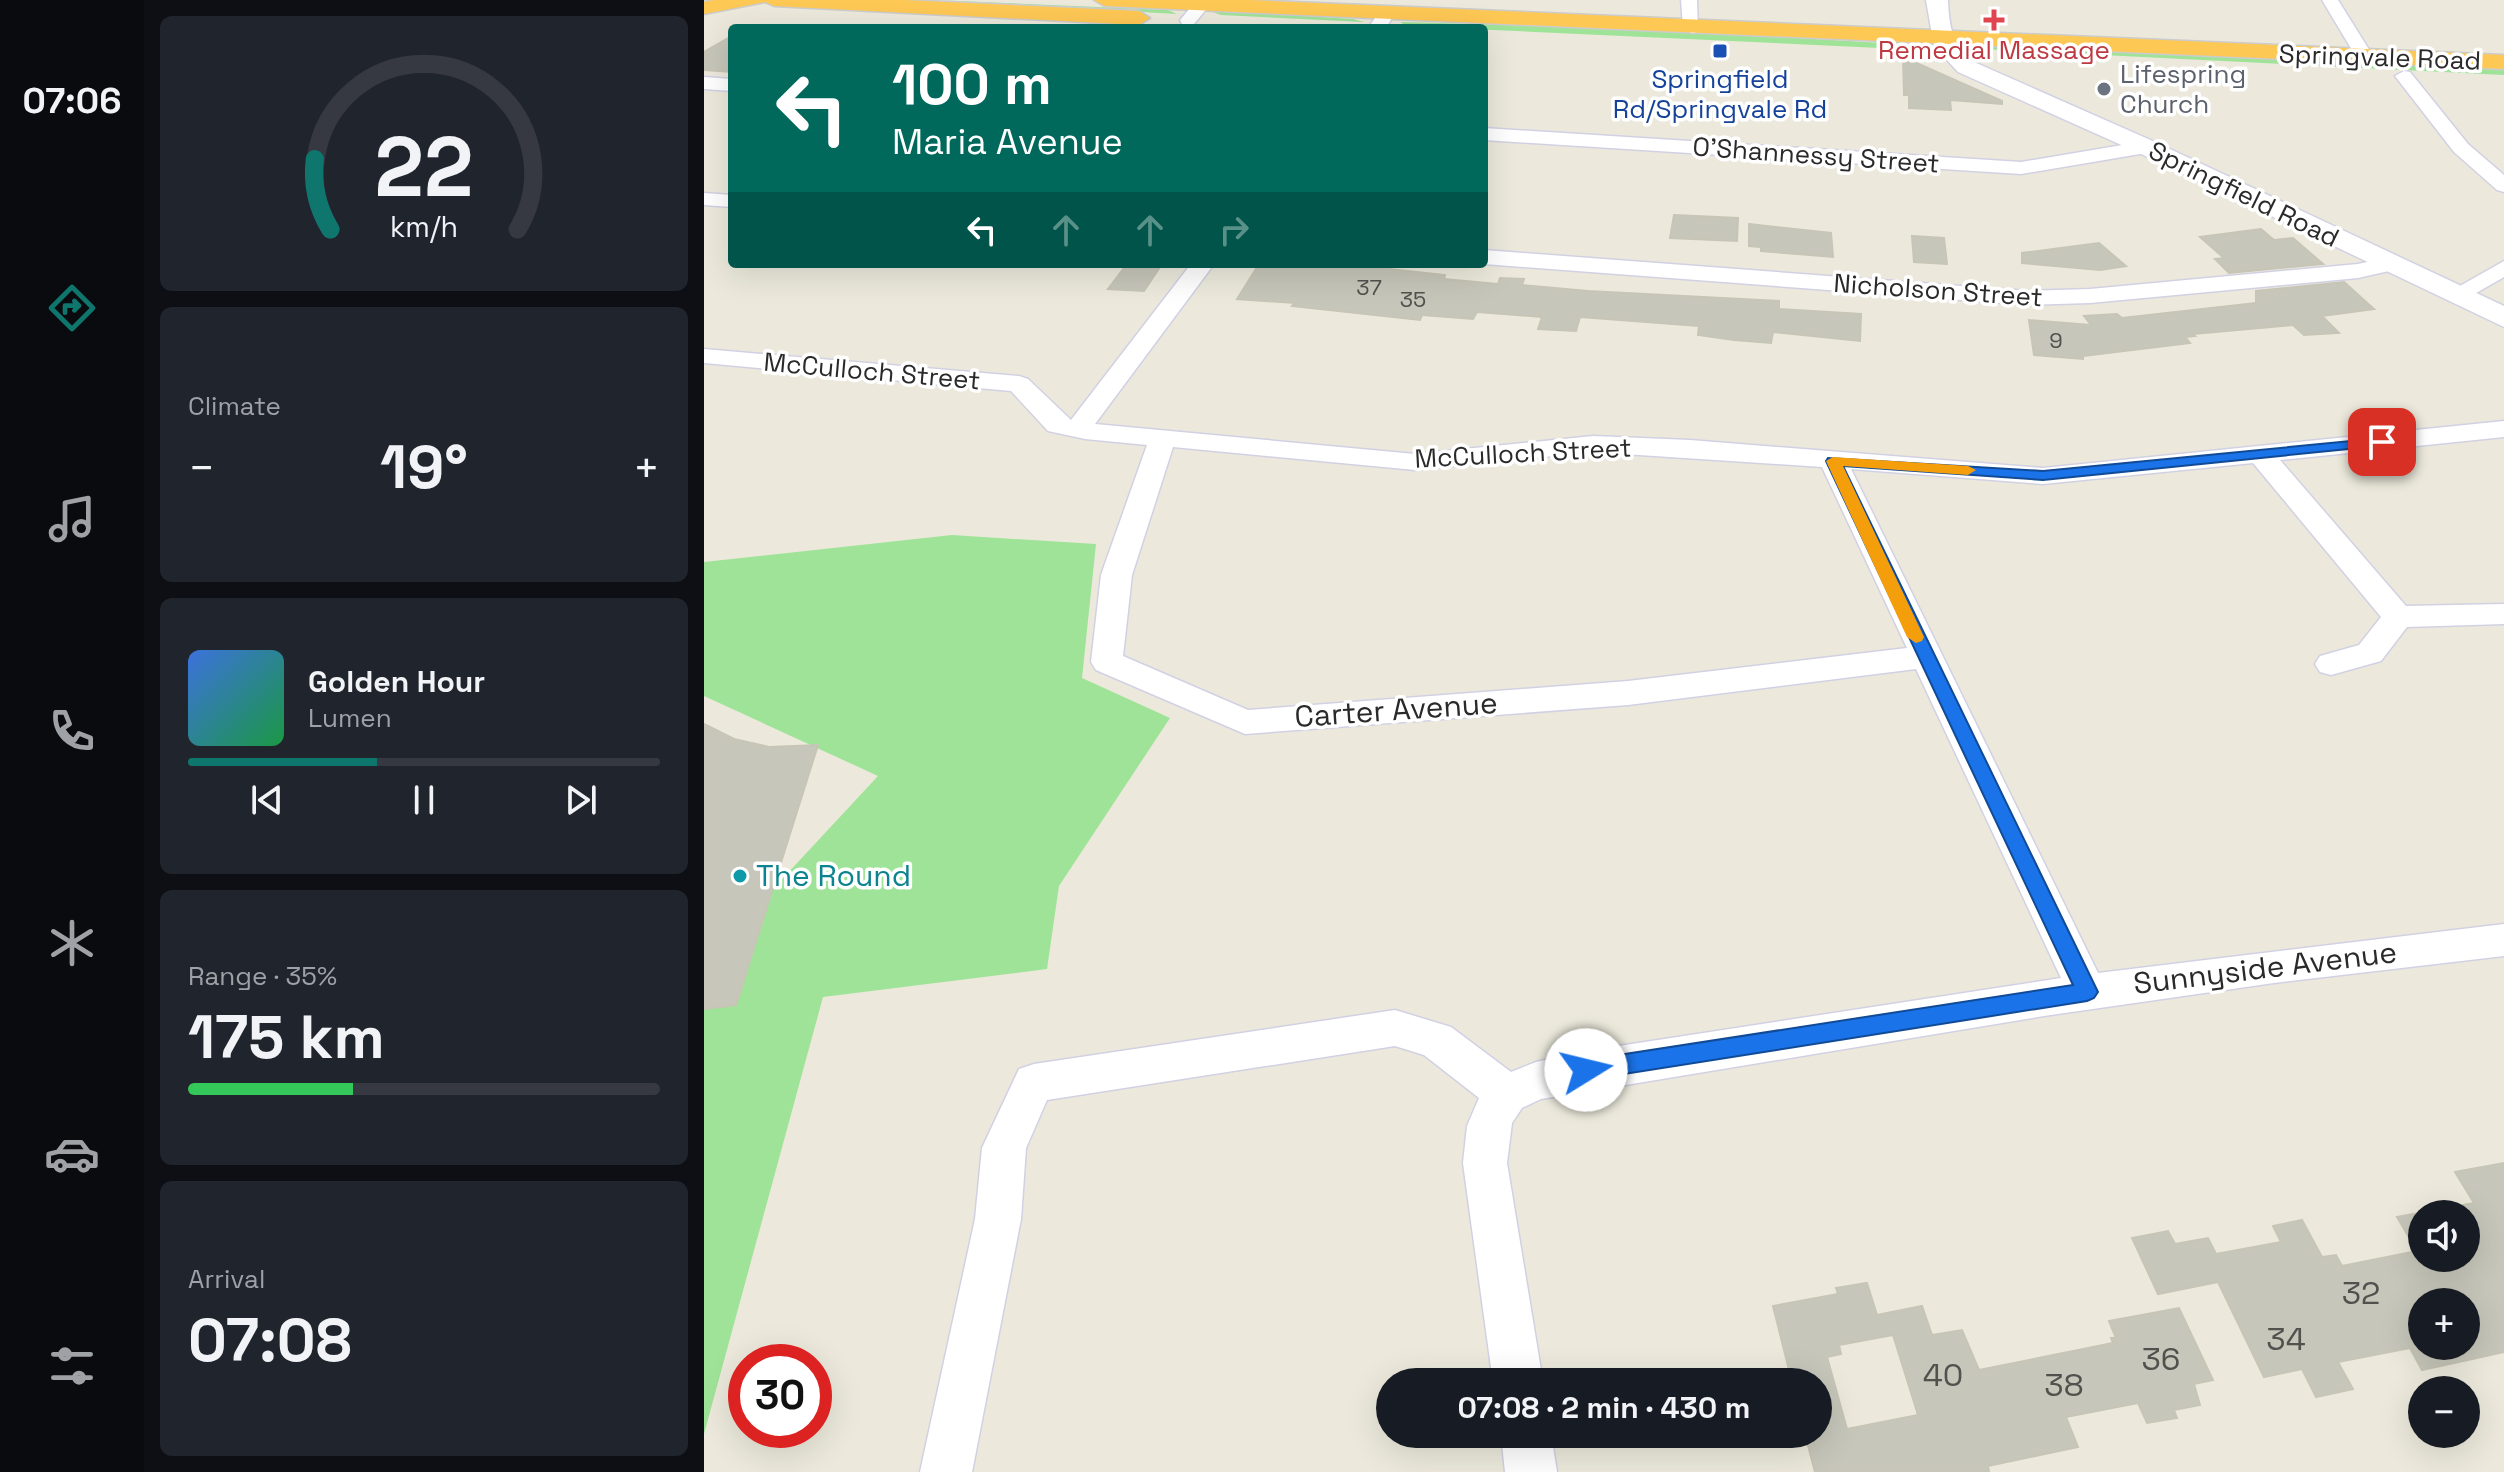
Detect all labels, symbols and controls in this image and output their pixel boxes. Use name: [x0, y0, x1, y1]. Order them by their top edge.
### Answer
marker: Remedial Massage: [1983, 9, 2005, 31]
place label: Remedial Massage: [1878, 33, 2110, 67]
street label: Springvale Road: [2278, 36, 2482, 78]
marker: Springfield Rd/Springvale Rd: [1711, 42, 1729, 60]
text: 100 m: [892, 49, 1052, 120]
icon: left: [760, 56, 864, 160]
place label: Lifespring Church: [2120, 57, 2246, 121]
place label: Springfield Rd/Springvale Rd: [1613, 62, 1827, 126]
text: 07:06: [23, 78, 121, 124]
marker: Lifespring Church: [2095, 80, 2113, 98]
text: 22: [375, 113, 473, 219]
text: Maria Avenue: [892, 119, 1123, 165]
street label: O'Shannessy Street: [1692, 129, 1940, 181]
street label: Springfield Road: [2143, 133, 2345, 255]
icon: left: [960, 208, 1004, 252]
icon: ahead: [1044, 208, 1088, 252]
icon: ahead: [1128, 208, 1172, 252]
icon: right: [1212, 208, 1256, 252]
text: km/h: [390, 209, 458, 245]
street label: Nicholson Street: [1832, 266, 2044, 314]
house number: 37: [1356, 273, 1382, 301]
icon: directions: [44, 280, 100, 336]
house number: 35: [1400, 285, 1426, 313]
house number: 9: [2049, 326, 2063, 354]
street label: McCulloch Street: [762, 345, 982, 397]
text: Climate: [188, 389, 281, 423]
pin: [2348, 408, 2416, 476]
icon: arrive: [2360, 420, 2404, 464]
text: 19°: [380, 429, 468, 506]
street label: McCulloch Street: [1414, 430, 1632, 476]
text: −: [188, 440, 215, 496]
text: +: [633, 440, 660, 496]
icon: music: [44, 491, 100, 547]
text: Golden Hour: [308, 662, 485, 701]
street label: Carter Avenue: [1293, 683, 1499, 736]
text: Lumen: [308, 701, 392, 735]
icon: phone: [44, 703, 100, 759]
icon: previous: [245, 778, 289, 822]
icon: pause: [402, 778, 446, 822]
icon: next: [559, 778, 603, 822]
place label: The Round: [756, 856, 911, 895]
marker: The Round: [731, 867, 749, 885]
icon: climate: [44, 915, 100, 971]
street label: Sunnyside Avenue: [2131, 932, 2399, 1003]
text: Range · 35%: [188, 959, 337, 993]
text: 175 km: [188, 999, 385, 1076]
position arrow: [1544, 1028, 1628, 1112]
icon: car: [44, 1126, 100, 1182]
map controls: [2408, 1200, 2480, 1448]
button: sound: [2408, 1200, 2480, 1272]
text: Arrival: [188, 1262, 265, 1296]
house number: 32: [2342, 1273, 2380, 1313]
button: +: [2408, 1288, 2480, 1360]
text: 07:08: [188, 1302, 352, 1379]
house number: 34: [2266, 1319, 2306, 1359]
icon: filters: [44, 1338, 100, 1394]
house number: 36: [2142, 1339, 2180, 1379]
speed limit sign: 30: [728, 1344, 832, 1448]
house number: 40: [1923, 1355, 1963, 1395]
house number: 38: [2044, 1365, 2084, 1405]
button: −: [2408, 1376, 2480, 1448]
text: 07:08 · 2 min · 430 m: [1458, 1388, 1750, 1427]

